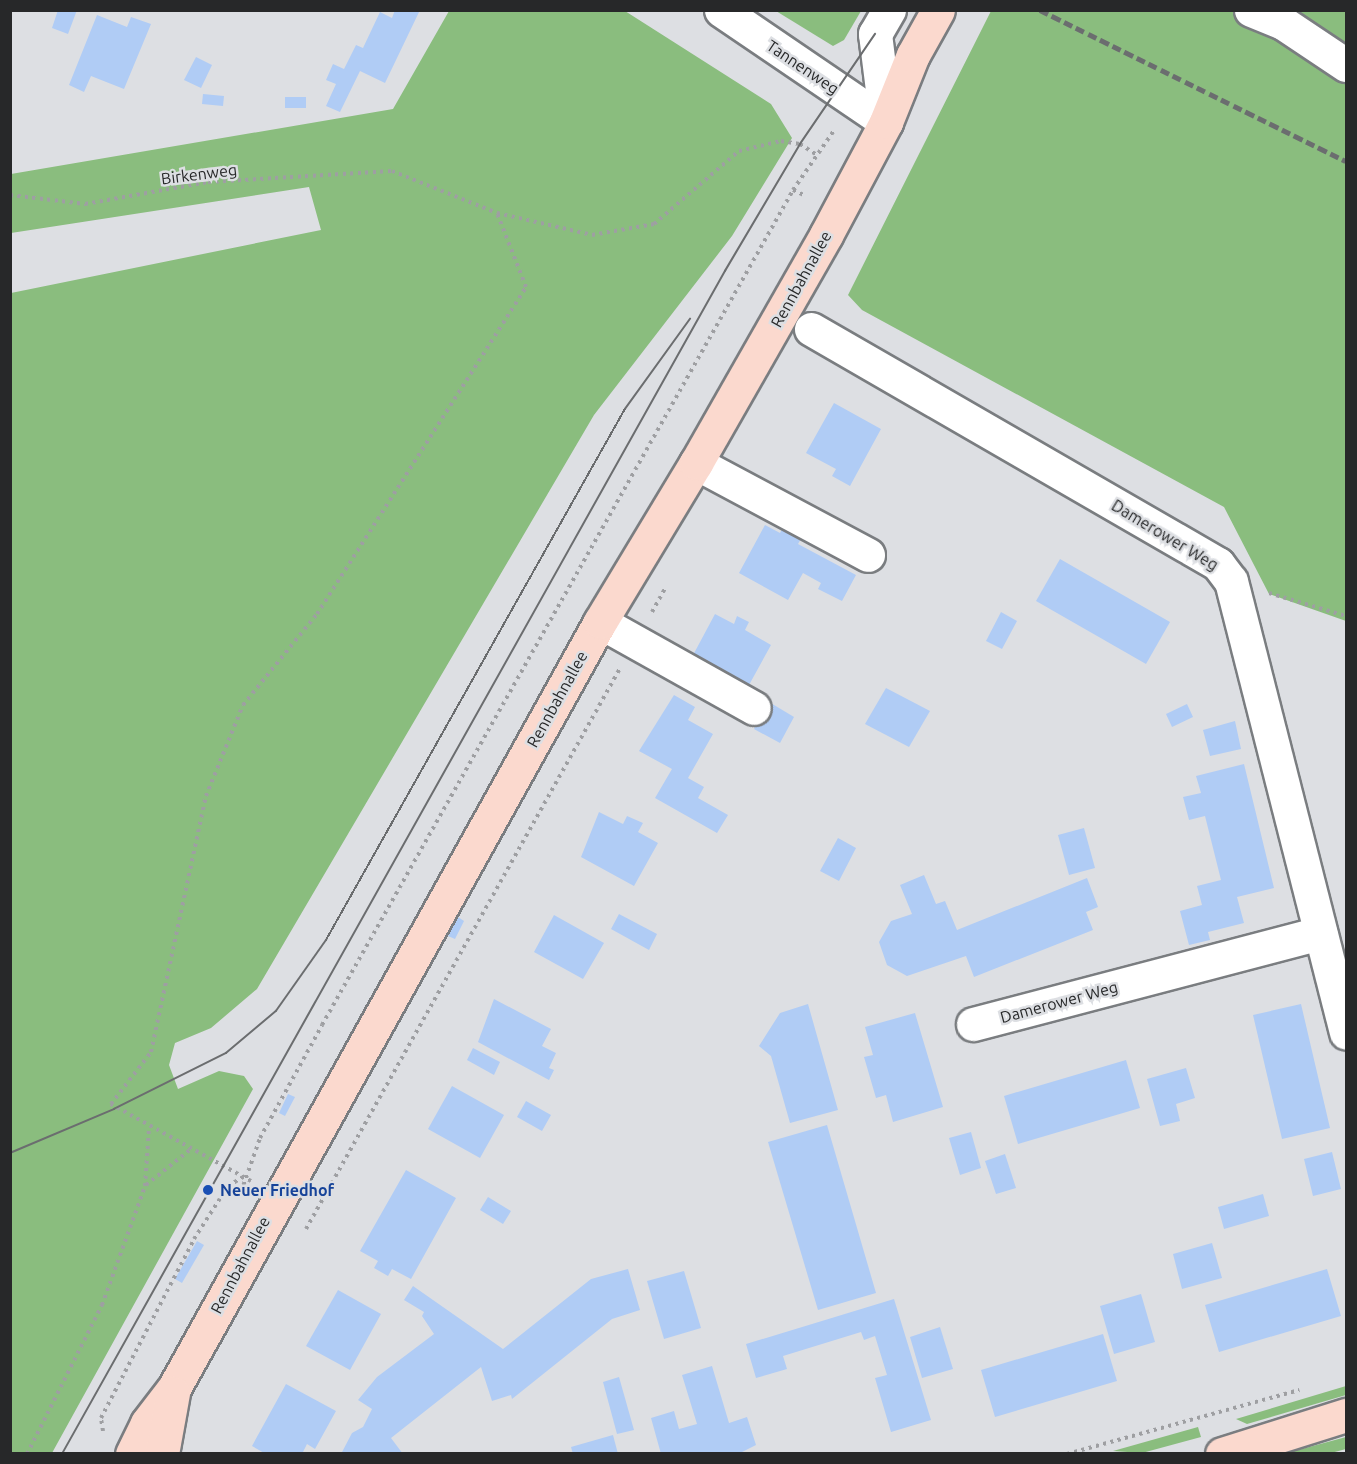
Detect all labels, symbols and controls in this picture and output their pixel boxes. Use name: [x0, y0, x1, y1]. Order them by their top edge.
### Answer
street label: Tannenweg: [763, 36, 843, 98]
street label: Birkenweg: [160, 160, 238, 188]
street label: Rennbahnallee: [767, 227, 835, 331]
street label: Damerower Weg: [1108, 496, 1222, 574]
street label: Rennbahnallee: [523, 647, 591, 751]
street label: Damerower Weg: [998, 977, 1120, 1027]
place label: Neuer Friedhof: [220, 1180, 334, 1200]
marker: Neuer Friedhof: [201, 1183, 215, 1197]
street label: Rennbahnallee: [206, 1213, 274, 1317]

